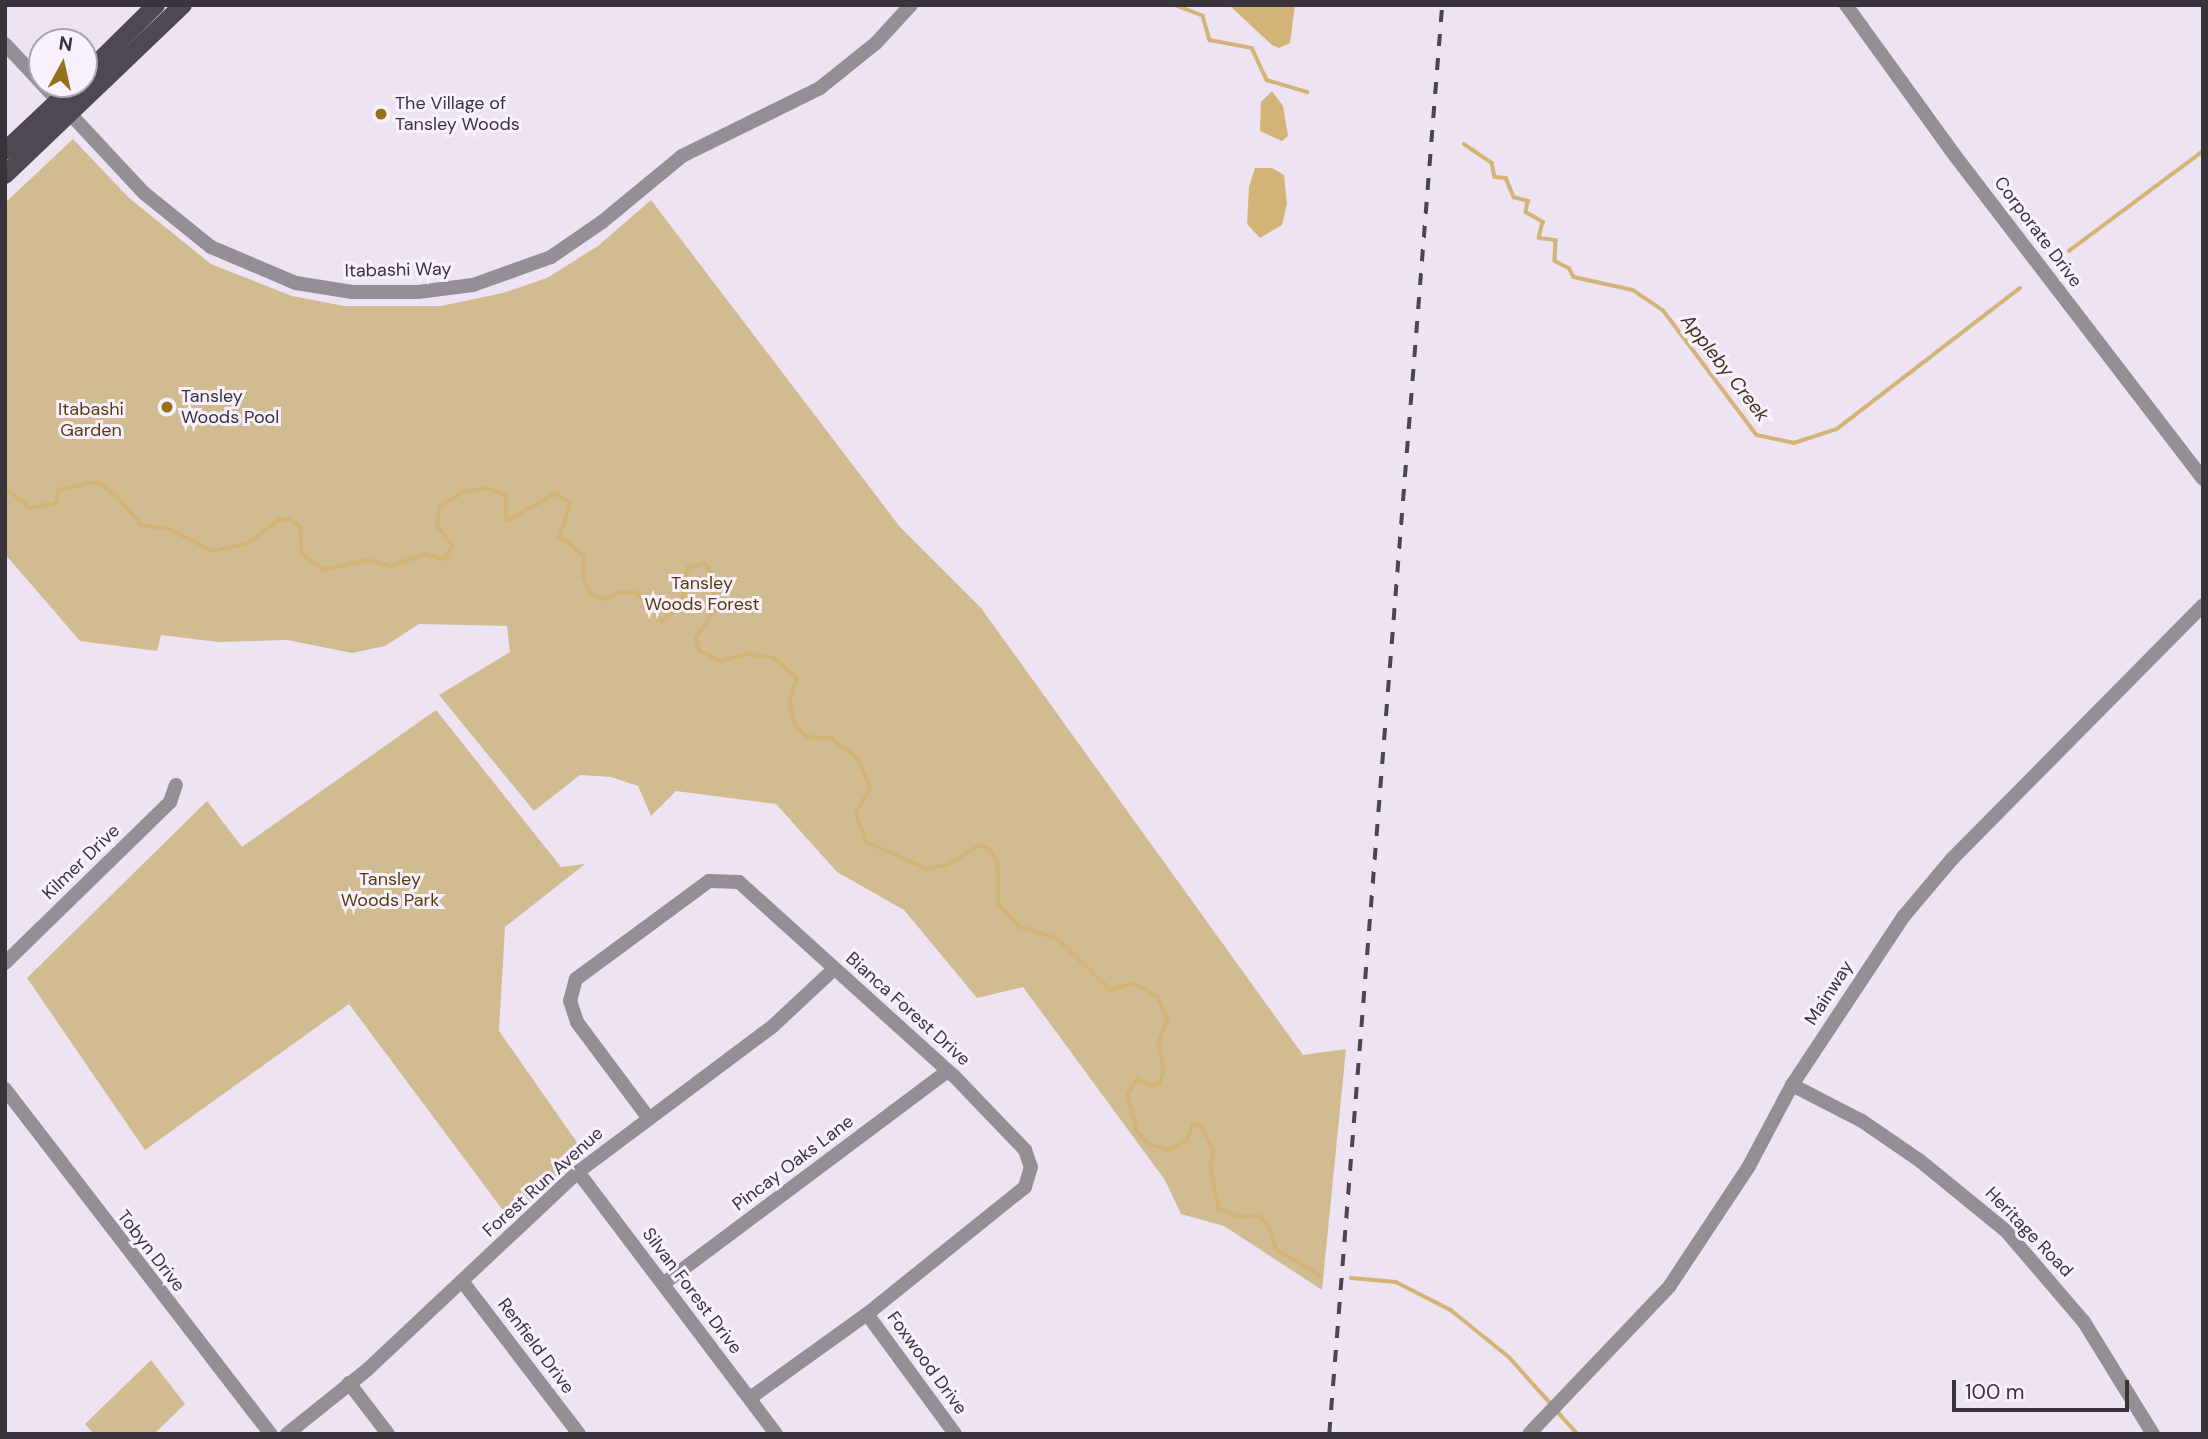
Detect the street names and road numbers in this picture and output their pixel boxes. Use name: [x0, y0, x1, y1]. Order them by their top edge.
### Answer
street label: Corporate Drive: [1989, 172, 2087, 292]
street label: Itabashi Way: [344, 258, 452, 282]
street label: Kilmer Drive: [38, 820, 124, 904]
street label: Bianca Forest Drive: [841, 948, 975, 1070]
street label: Mainway: [1800, 957, 1858, 1029]
street label: Pincay Oaks Lane: [728, 1111, 858, 1215]
street label: Forest Run Avenue: [478, 1122, 608, 1242]
street label: Heritage Road: [1981, 1182, 2077, 1282]
street label: Tobyn Drive: [112, 1206, 190, 1296]
street label: Silvan Forest Drive: [638, 1224, 746, 1358]
street label: Renfield Drive: [493, 1294, 579, 1398]
street label: Foxwood Drive: [882, 1307, 972, 1419]

